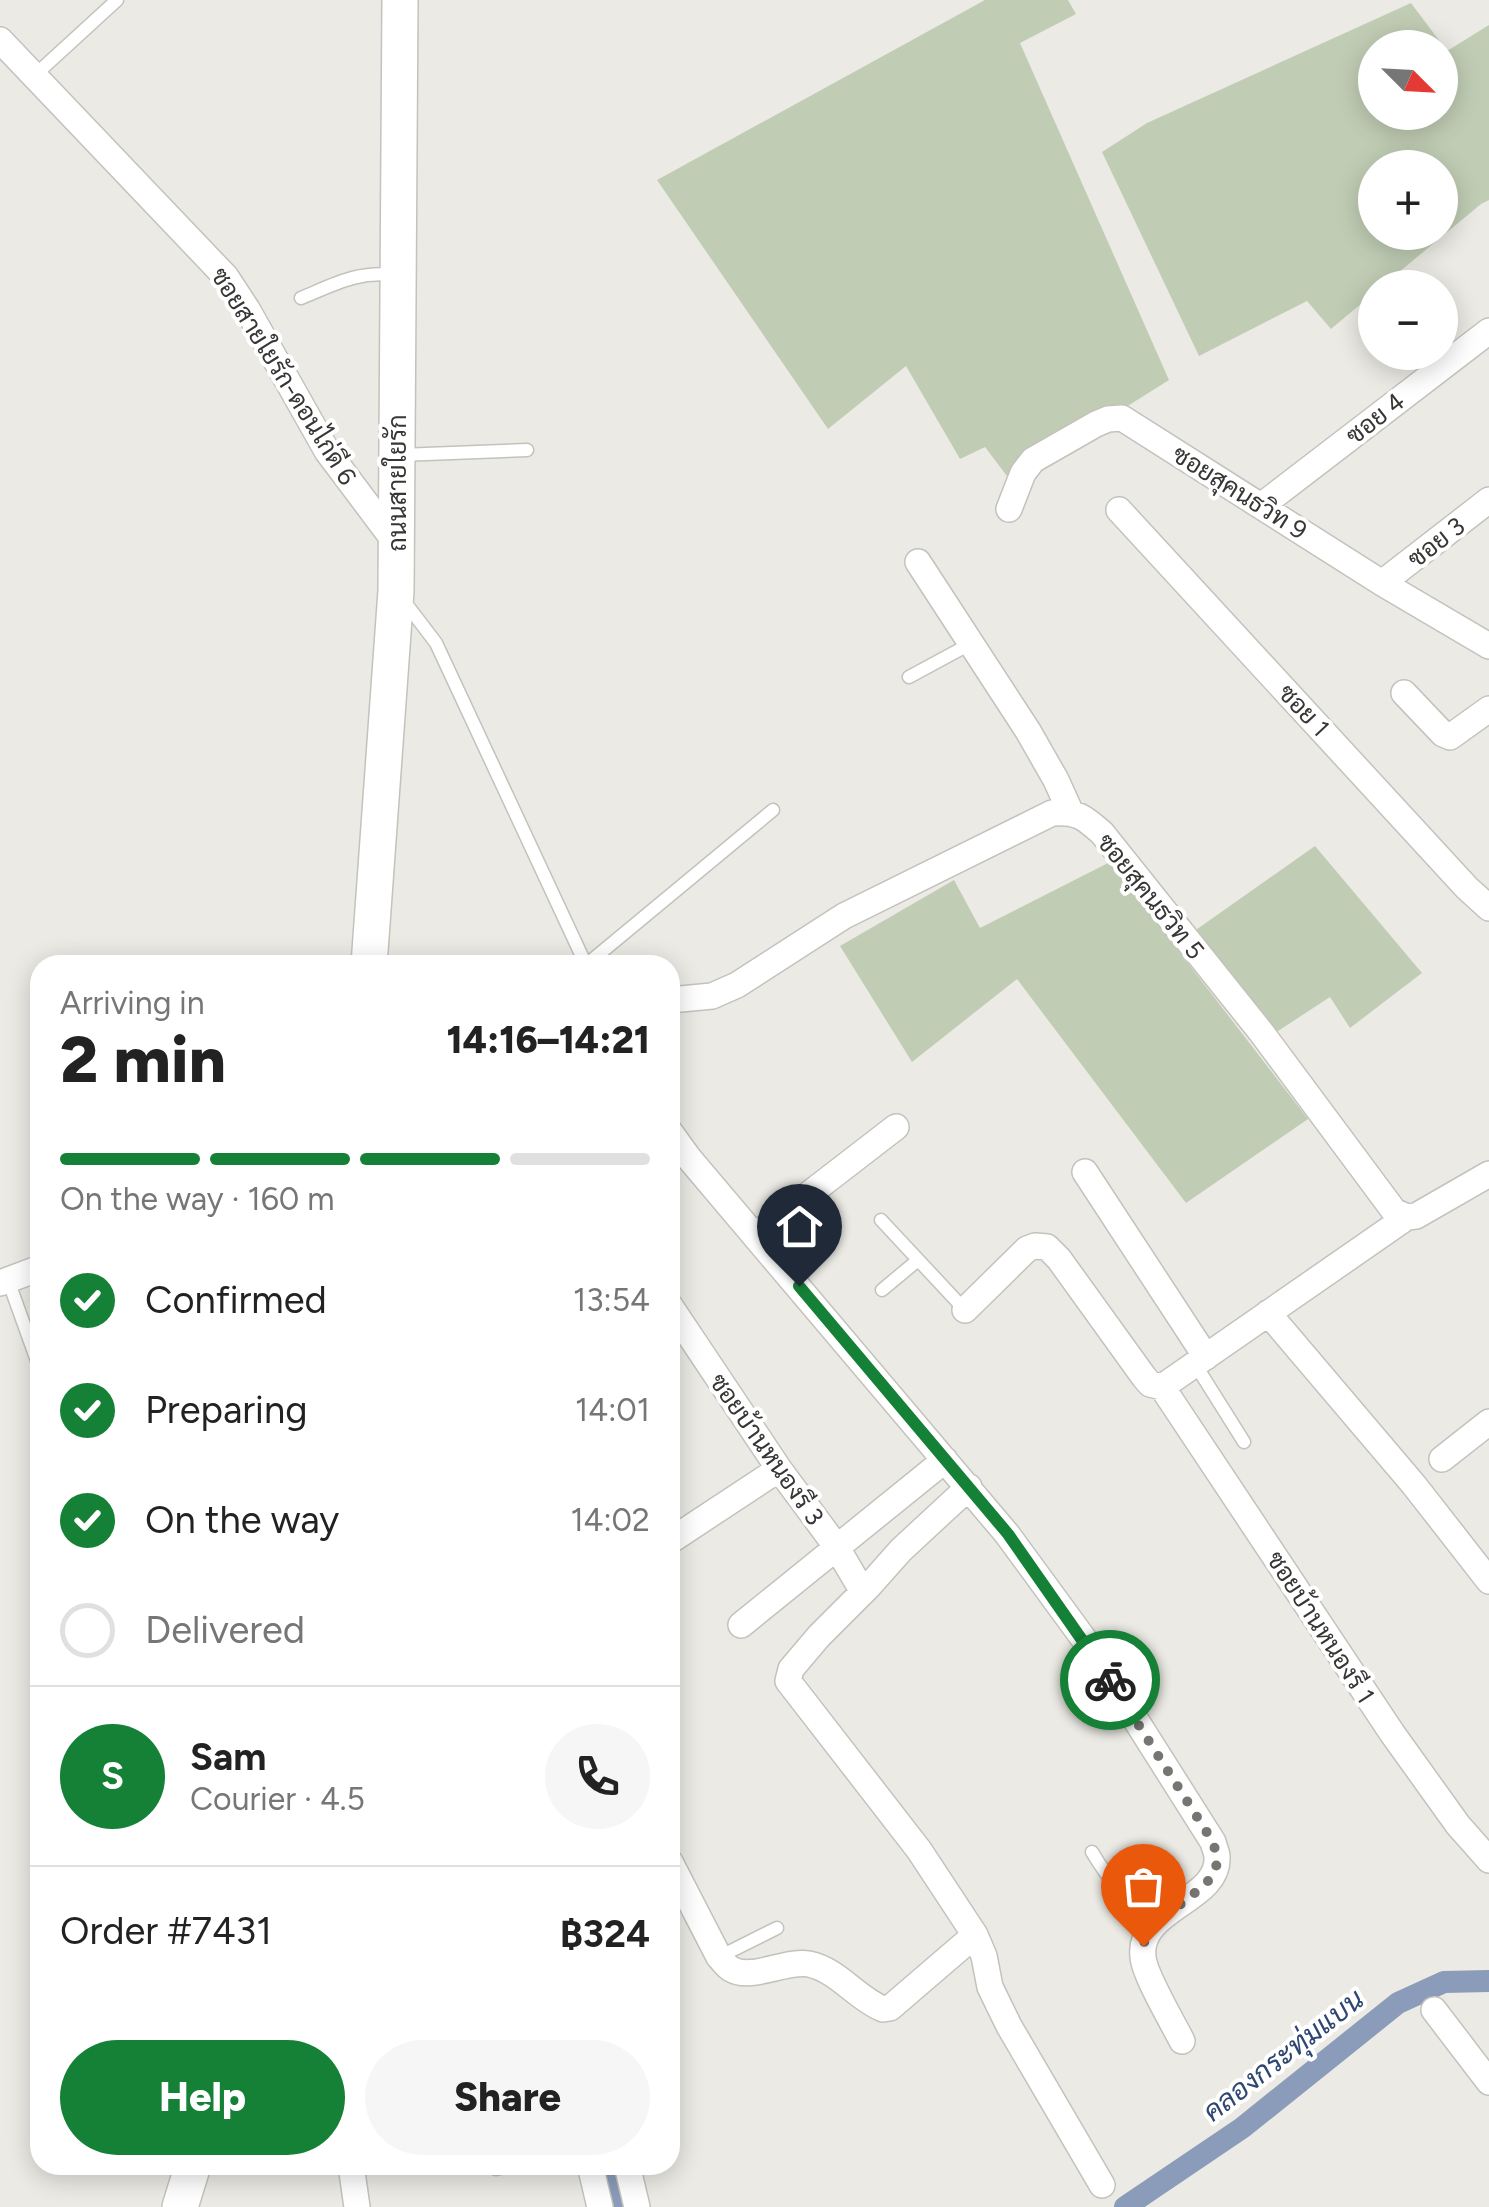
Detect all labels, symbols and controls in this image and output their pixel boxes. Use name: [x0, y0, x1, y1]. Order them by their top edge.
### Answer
north arrow: [1358, 30, 1458, 130]
map controls: [1358, 30, 1458, 370]
button: +: [1358, 150, 1458, 250]
street label: ซอยสายใยรัก-ดอนไก่ดี 6: [205, 261, 364, 490]
button: −: [1358, 270, 1458, 370]
street label: ซอย 4: [1340, 386, 1410, 450]
street label: ถนนสายใยรัก: [381, 414, 412, 552]
street label: ซอยสุคนธวิท 9: [1166, 439, 1313, 548]
street label: ซอย 3: [1401, 510, 1471, 574]
street label: ซอย 1: [1272, 678, 1336, 742]
street label: ซอยสุคนธวิท 5: [1089, 827, 1211, 967]
text: Arriving in: [60, 984, 205, 1022]
text: 14:16–14:21: [447, 1017, 650, 1063]
text: 2 min: [60, 1020, 226, 1098]
text: On the way · 160 m: [60, 1180, 334, 1218]
pin: [757, 1184, 842, 1287]
icon: home: [772, 1199, 827, 1254]
icon: check: [60, 1273, 115, 1328]
text: Confirmed: [145, 1277, 327, 1323]
text: 13:54: [573, 1281, 650, 1319]
street label: ซอยบ้านหนองรี 3: [704, 1367, 831, 1531]
icon: check: [60, 1383, 115, 1438]
text: Preparing: [145, 1387, 307, 1433]
text: 14:01: [575, 1391, 650, 1429]
icon: check: [60, 1493, 115, 1548]
text: On the way: [145, 1497, 339, 1543]
text: 14:02: [570, 1501, 650, 1539]
street label: ซอยบ้านหนองรี 1: [1261, 1545, 1382, 1709]
text: Delivered: [145, 1607, 305, 1653]
courier: [1060, 1630, 1160, 1730]
icon: bike: [1083, 1653, 1138, 1708]
button: phone: [545, 1724, 650, 1829]
text: Sam: [190, 1734, 266, 1780]
text: S: [101, 1753, 124, 1799]
text: Courier · 4.5: [190, 1780, 365, 1818]
pin: [1101, 1844, 1186, 1947]
icon: bag: [1116, 1859, 1171, 1914]
text: Order #7431: [60, 1908, 272, 1954]
text: ฿324: [560, 1911, 650, 1957]
water label: คลองกระทุ่มแบน: [1196, 1982, 1372, 2131]
button: Help: [60, 2040, 345, 2155]
button: Share: [365, 2040, 650, 2155]

